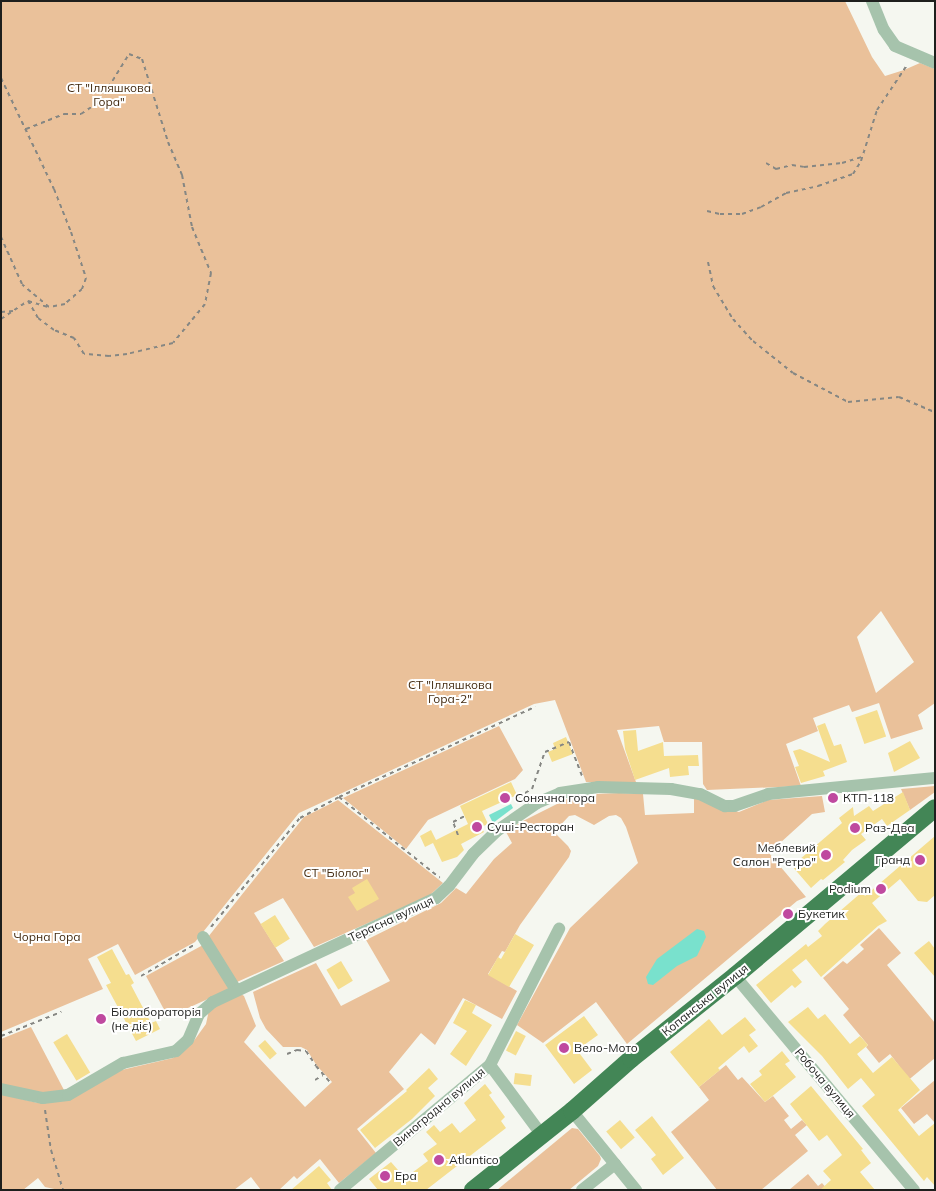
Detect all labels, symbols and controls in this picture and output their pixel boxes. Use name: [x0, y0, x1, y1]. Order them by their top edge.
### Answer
park label: СТ "Ілляшкова Гора": [67, 81, 151, 109]
park label: СТ "Ілляшкова Гора-2": [408, 678, 492, 706]
place label: Сонячна гора: [515, 791, 595, 805]
place label: КТП-118: [843, 791, 894, 805]
marker: Сонячна гора: [499, 792, 511, 804]
marker: КТП-118: [827, 792, 839, 804]
place label: Суші-Ресторан: [487, 820, 574, 834]
marker: Суші-Ресторан: [471, 821, 483, 833]
place label: Раз-Два: [865, 821, 915, 835]
marker: Раз-Два: [849, 822, 861, 834]
place label: Меблевий Салон "Ретро": [733, 841, 816, 869]
marker: Меблевий Салон "Ретро": [820, 849, 832, 861]
place label: Гранд: [875, 853, 910, 867]
marker: Гранд: [914, 854, 926, 866]
park label: СТ "Біолог": [303, 866, 369, 880]
place label: Podium: [829, 882, 871, 896]
marker: Podium: [875, 883, 887, 895]
street label: Терасна вулиця: [346, 893, 436, 945]
place label: Букетик: [798, 907, 845, 921]
marker: Букетик: [782, 908, 794, 920]
park label: Чорна Гора: [13, 930, 81, 944]
street label: Копанська вулиця: [659, 961, 751, 1039]
place label: Біолабораторія (не діє): [111, 1005, 201, 1033]
marker: Біолабораторія (не діє): [95, 1013, 107, 1025]
place label: Вело-Мото: [574, 1041, 638, 1055]
marker: Вело-Мото: [558, 1042, 570, 1054]
street label: Робоча вулиця: [792, 1045, 858, 1121]
street label: Виноградна вулиця: [390, 1064, 488, 1150]
place label: Atlantico: [449, 1153, 499, 1167]
marker: Atlantico: [433, 1154, 445, 1166]
place label: Ера: [395, 1169, 417, 1183]
marker: Ера: [379, 1170, 391, 1182]

